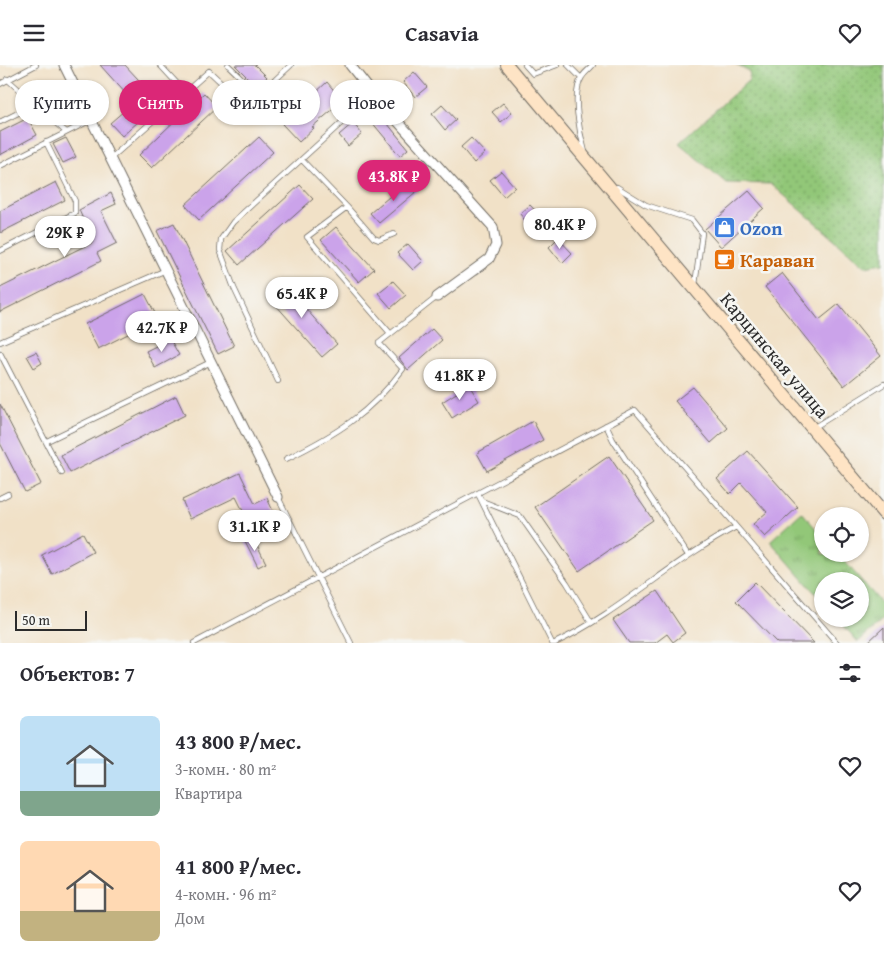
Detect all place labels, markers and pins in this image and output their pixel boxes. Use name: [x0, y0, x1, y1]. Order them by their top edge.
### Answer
pin: 43.8K ₽: [348, 159, 440, 202]
pin: 80.4K ₽: [514, 207, 606, 250]
place label: Ozon: [740, 214, 783, 242]
pin: 29K ₽: [30, 215, 100, 258]
shop icon: Ozon: [712, 216, 736, 240]
place label: Караван: [740, 246, 815, 274]
cafe icon: Караван: [712, 248, 736, 272]
pin: 65.4K ₽: [256, 277, 348, 319]
pin: 42.7K ₽: [116, 311, 208, 353]
pin: 41.8K ₽: [414, 359, 506, 401]
pin: 31.1K ₽: [209, 509, 301, 552]

